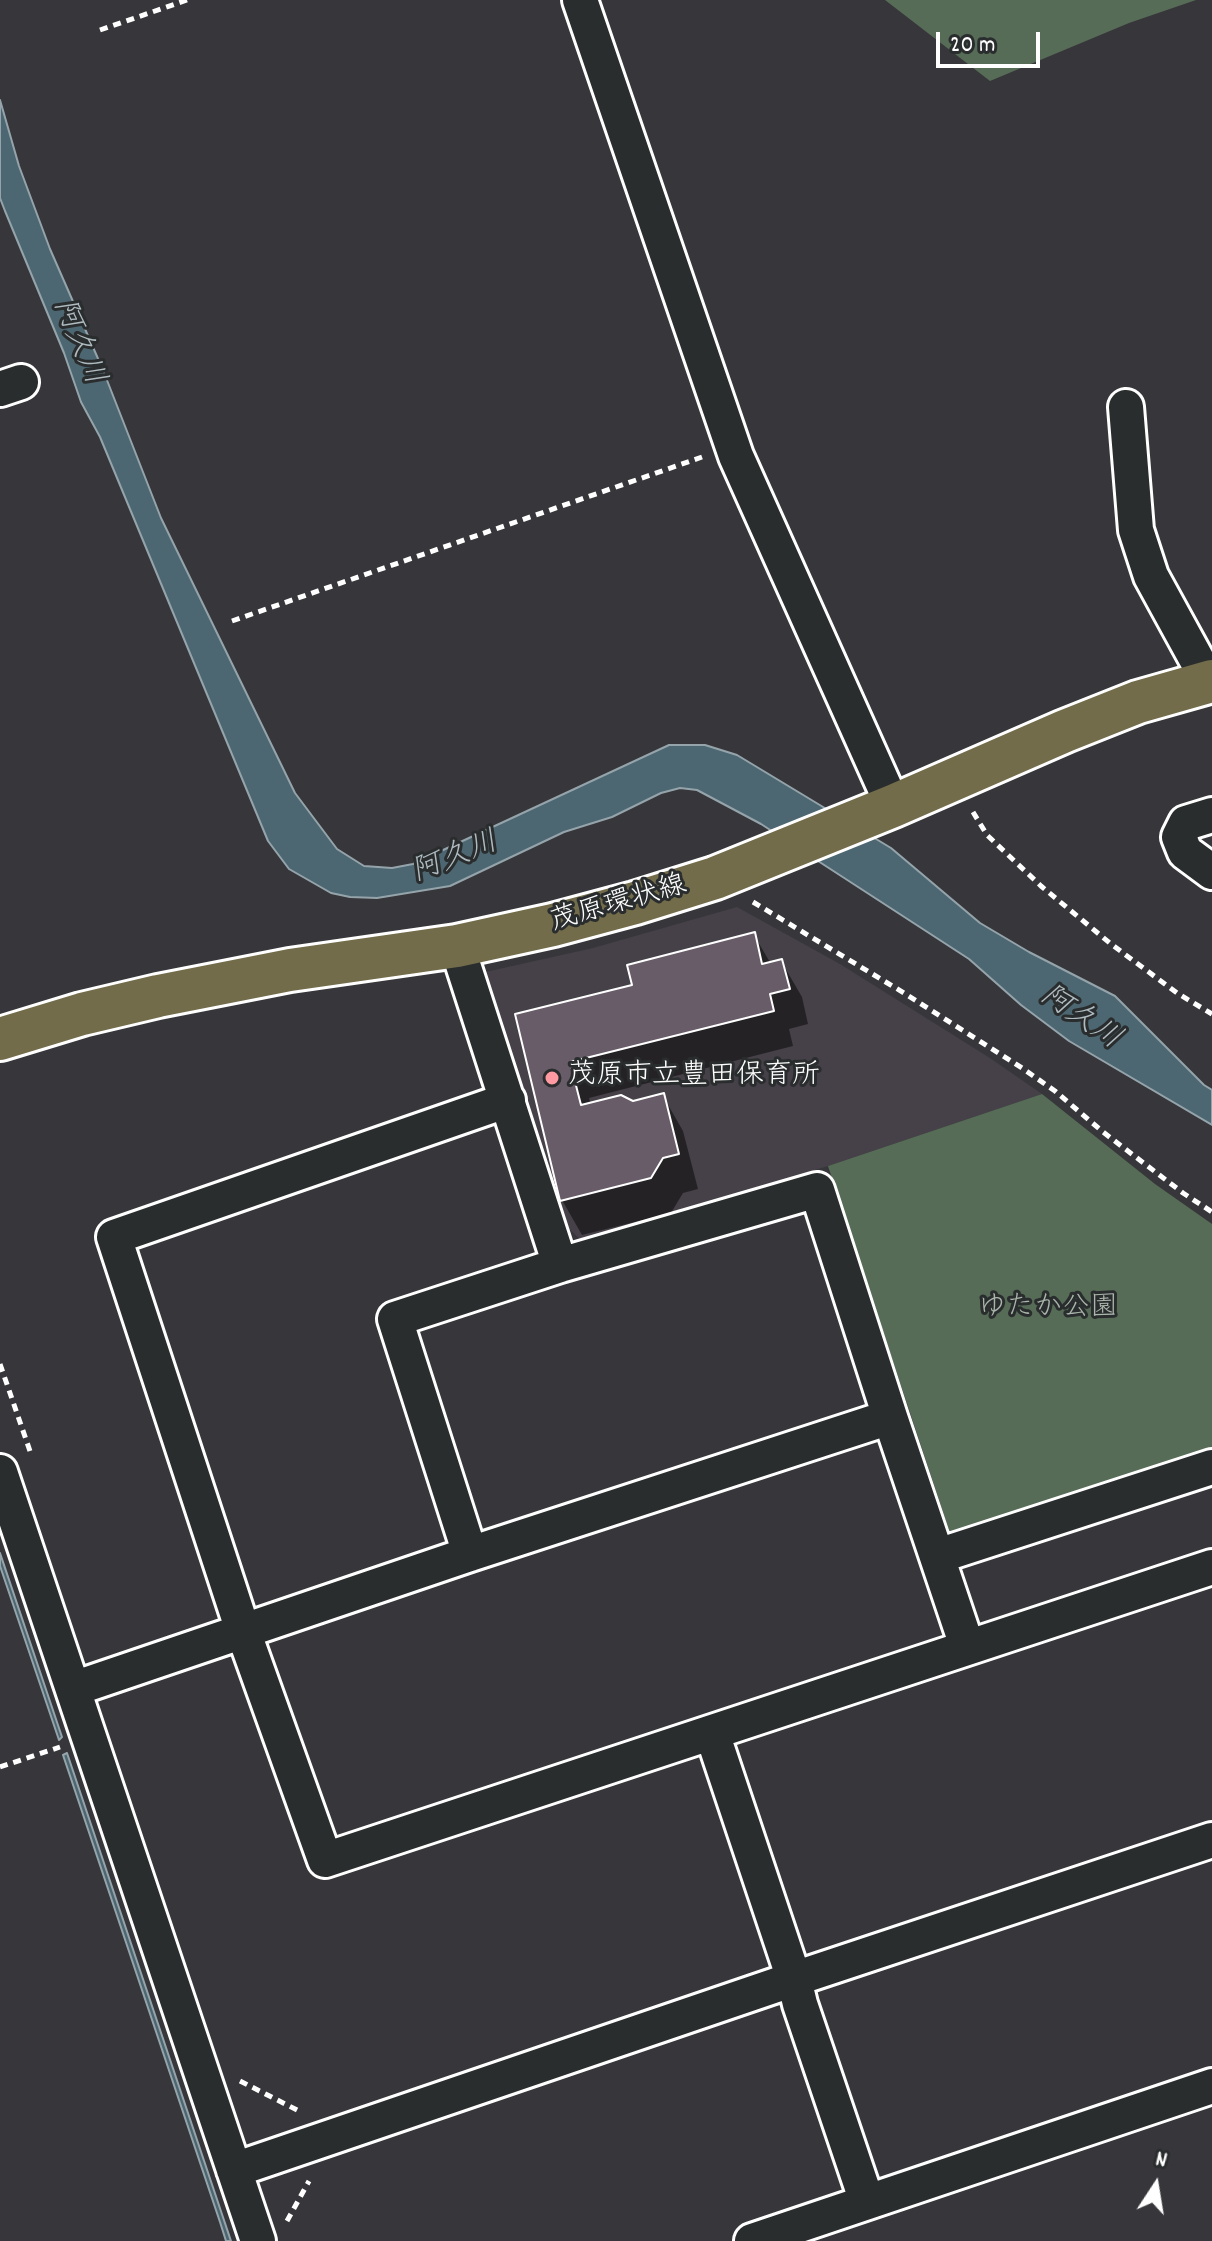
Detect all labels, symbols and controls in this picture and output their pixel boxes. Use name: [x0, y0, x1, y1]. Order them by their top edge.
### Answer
scale bar: [940, 16, 1044, 66]
text: 20 m: [950, 29, 996, 63]
water label: 阿久川: [42, 295, 110, 391]
water label: 阿久川: [408, 826, 504, 894]
street label: 茂原環状線: [547, 871, 691, 941]
water label: 阿久川: [1032, 980, 1126, 1060]
place label: 茂原市立豊田保育所: [568, 1061, 820, 1095]
marker: 茂原市立豊田保育所: [543, 1069, 561, 1087]
park label: ゆたか公園: [978, 1293, 1118, 1327]
north arrow: [1116, 2145, 1196, 2225]
text: N: [1153, 2145, 1170, 2177]

